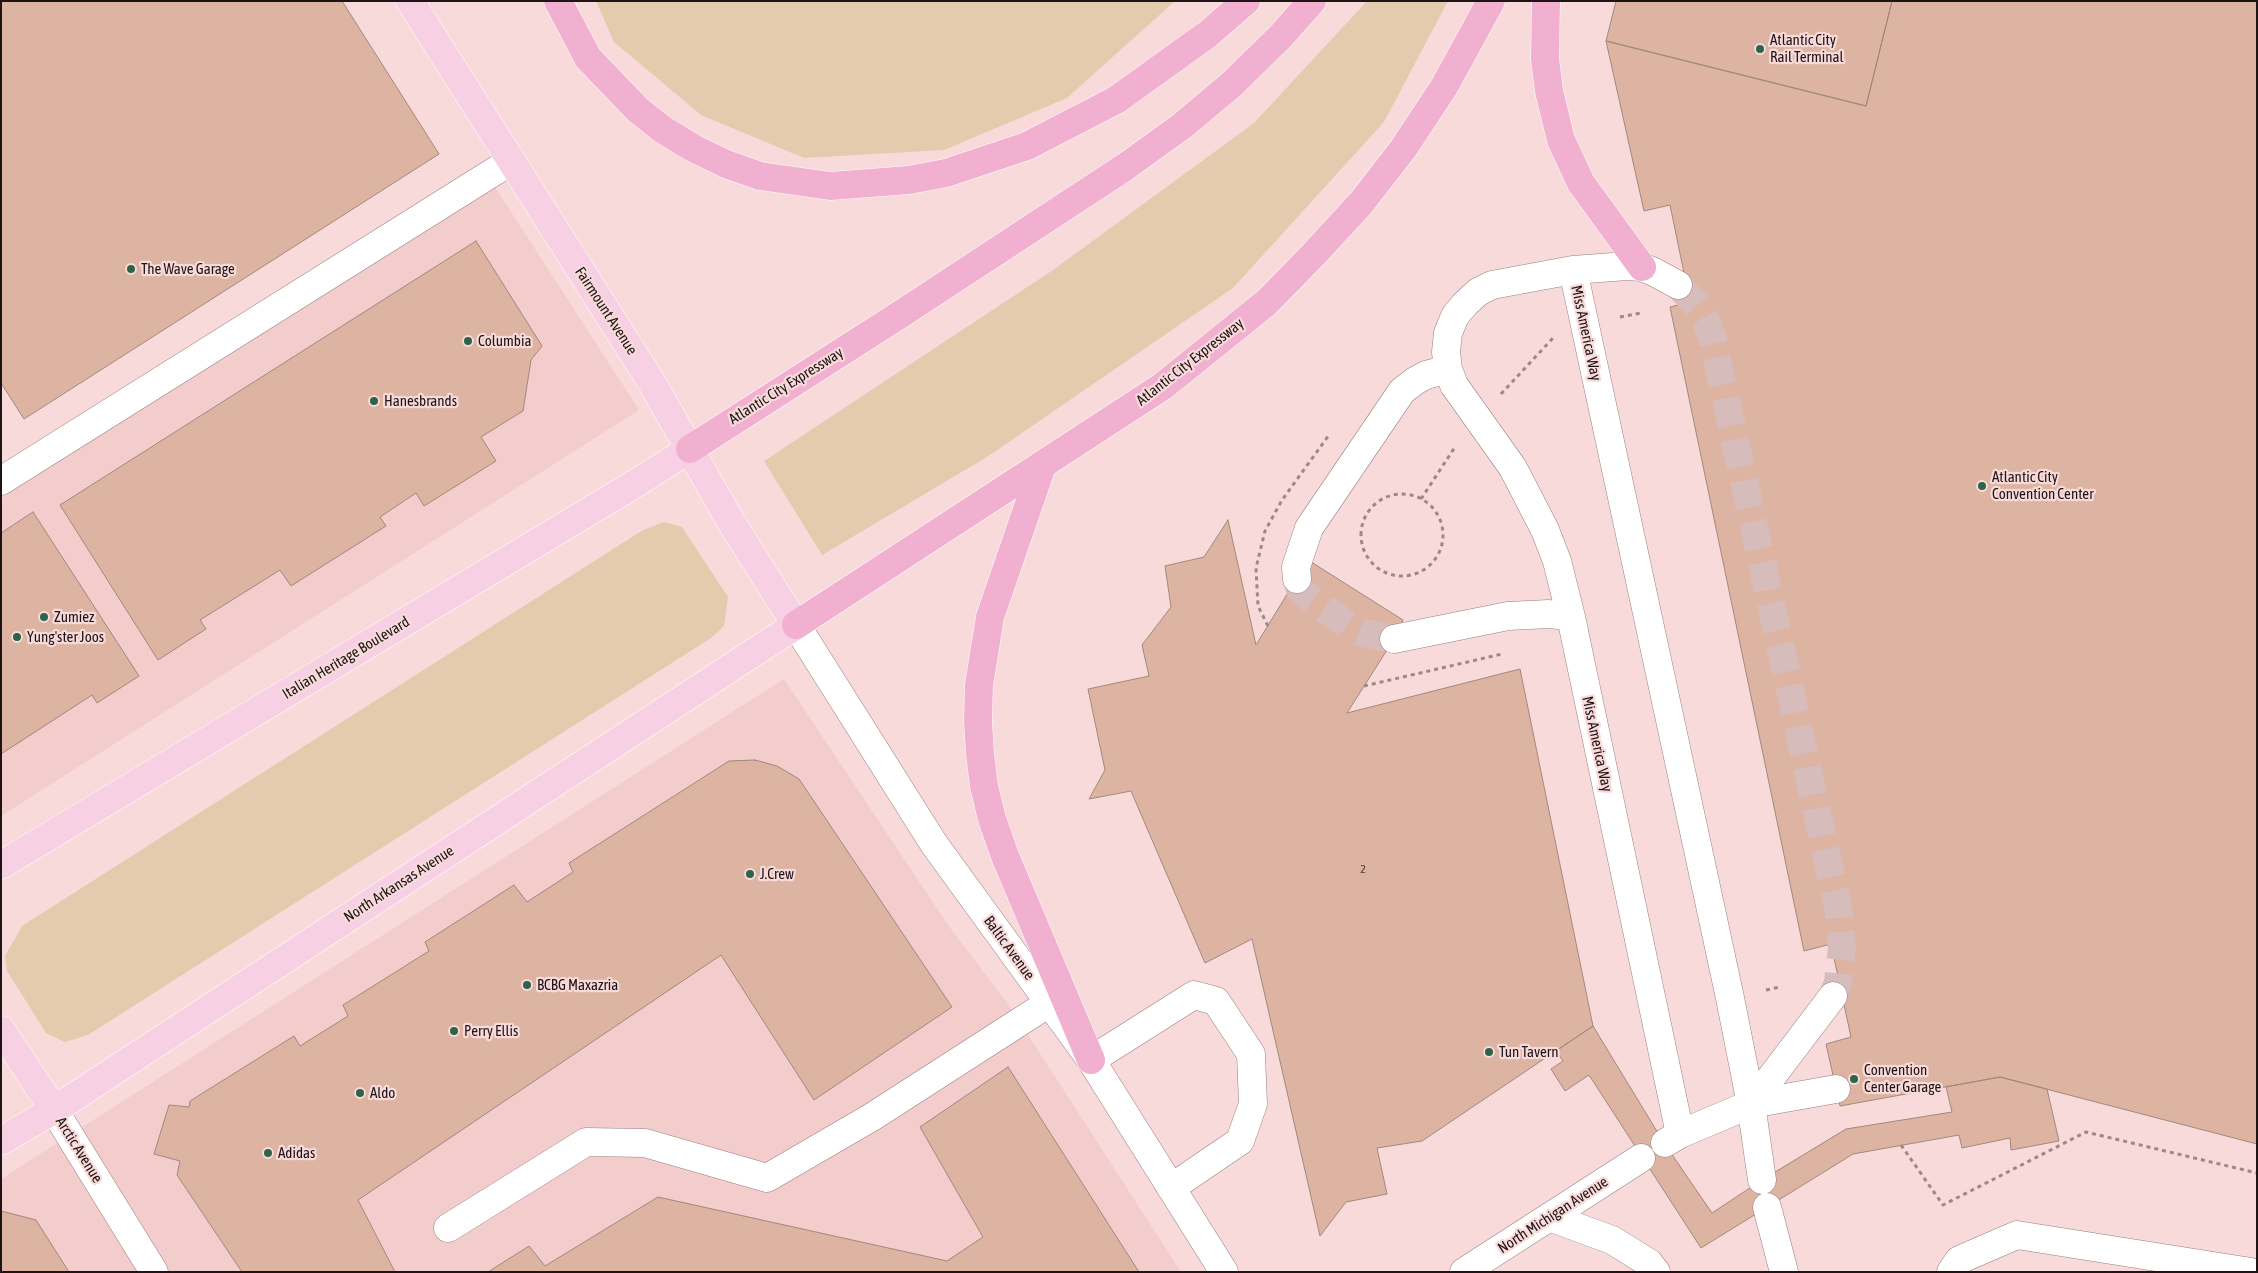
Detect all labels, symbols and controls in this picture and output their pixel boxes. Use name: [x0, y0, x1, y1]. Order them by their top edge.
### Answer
place label: Atlantic City Rail Terminal: [1770, 31, 1843, 66]
marker: Atlantic City Rail Terminal: [1754, 43, 1766, 55]
place label: The Wave Garage: [141, 260, 235, 278]
marker: The Wave Garage: [125, 263, 137, 275]
street label: Fairmount Avenue: [571, 264, 641, 358]
street label: Miss America Way: [1567, 284, 1605, 382]
street label: Atlantic City Expressway: [1133, 314, 1247, 410]
place label: Columbia: [478, 332, 531, 350]
marker: Columbia: [462, 335, 474, 347]
street label: Atlantic City Expressway: [726, 344, 846, 428]
place label: Hanesbrands: [384, 392, 457, 410]
marker: Hanesbrands: [368, 395, 380, 407]
place label: Atlantic City Convention Center: [1992, 468, 2094, 503]
marker: Atlantic City Convention Center: [1976, 480, 1988, 492]
place label: Zumiez: [54, 608, 94, 626]
marker: Zumiez: [38, 611, 50, 623]
street label: Italian Heritage Boulevard: [279, 613, 413, 703]
place label: Yung'ster Joos: [27, 628, 104, 646]
marker: Yung'ster Joos: [11, 631, 23, 643]
street label: Miss America Way: [1578, 695, 1616, 793]
street label: North Arkansas Avenue: [341, 842, 457, 926]
house number: 2: [1360, 862, 1366, 876]
place label: J.Crew: [760, 865, 794, 883]
marker: J.Crew: [744, 868, 756, 880]
street label: Baltic Avenue: [980, 912, 1038, 984]
place label: BCBG Maxazria: [537, 976, 618, 994]
marker: BCBG Maxazria: [521, 979, 533, 991]
place label: Perry Ellis: [464, 1022, 518, 1040]
marker: Perry Ellis: [448, 1025, 460, 1037]
place label: Tun Tavern: [1499, 1043, 1558, 1061]
marker: Tun Tavern: [1483, 1046, 1495, 1058]
place label: Convention Center Garage: [1864, 1061, 1941, 1096]
marker: Convention Center Garage: [1848, 1073, 1860, 1085]
place label: Aldo: [370, 1084, 395, 1102]
marker: Aldo: [354, 1087, 366, 1099]
street label: Arctic Avenue: [52, 1114, 106, 1186]
place label: Adidas: [278, 1144, 315, 1162]
marker: Adidas: [262, 1147, 274, 1159]
street label: North Michigan Avenue: [1495, 1173, 1611, 1257]

